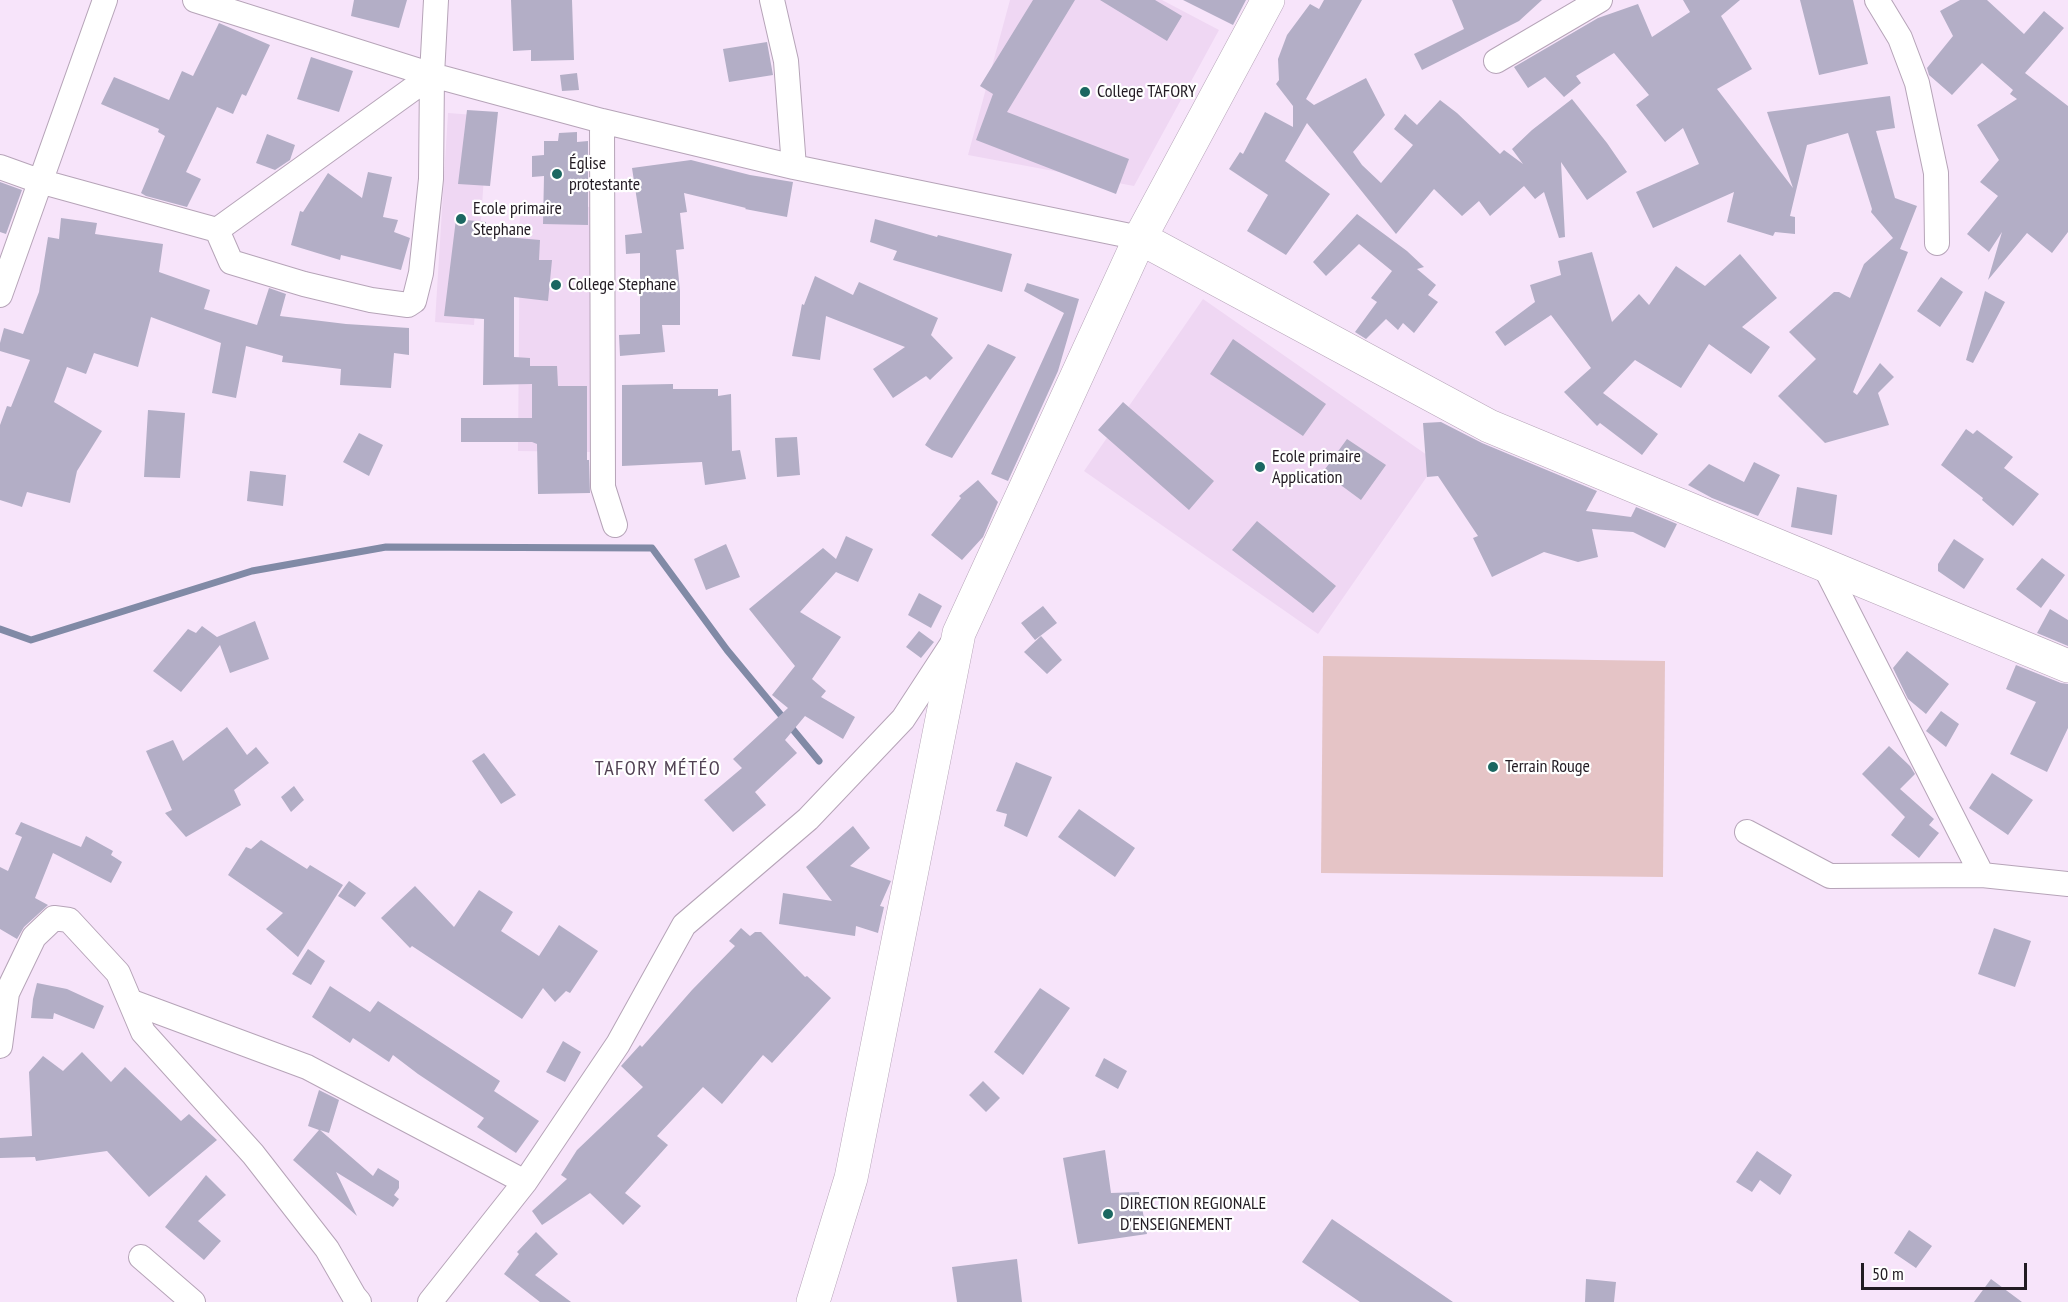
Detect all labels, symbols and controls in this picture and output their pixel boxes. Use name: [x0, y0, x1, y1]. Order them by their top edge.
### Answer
place label: College TAFORY: [1097, 81, 1196, 103]
marker: College TAFORY: [1078, 85, 1092, 99]
place label: Église protestante: [569, 153, 640, 195]
marker: Église protestante: [550, 167, 564, 181]
place label: Ecole primaire Stephane: [473, 198, 562, 240]
marker: Ecole primaire Stephane: [454, 212, 468, 226]
place label: College Stephane: [568, 274, 676, 296]
marker: College Stephane: [549, 278, 563, 292]
place label: Ecole primaire Application: [1272, 446, 1361, 488]
marker: Ecole primaire Application: [1253, 460, 1267, 474]
place label: Terrain Rouge: [1505, 756, 1590, 778]
district label: TAFORY MÉTÉO: [595, 757, 721, 781]
marker: Terrain Rouge: [1486, 760, 1500, 774]
place label: DIRECTION REGIONALE D'ENSEIGNEMENT: [1120, 1193, 1266, 1236]
marker: DIRECTION REGIONALE D'ENSEIGNEMENT: [1101, 1207, 1115, 1221]
scale bar: [1864, 1251, 2030, 1289]
text: 50 m: [1872, 1262, 1904, 1285]

